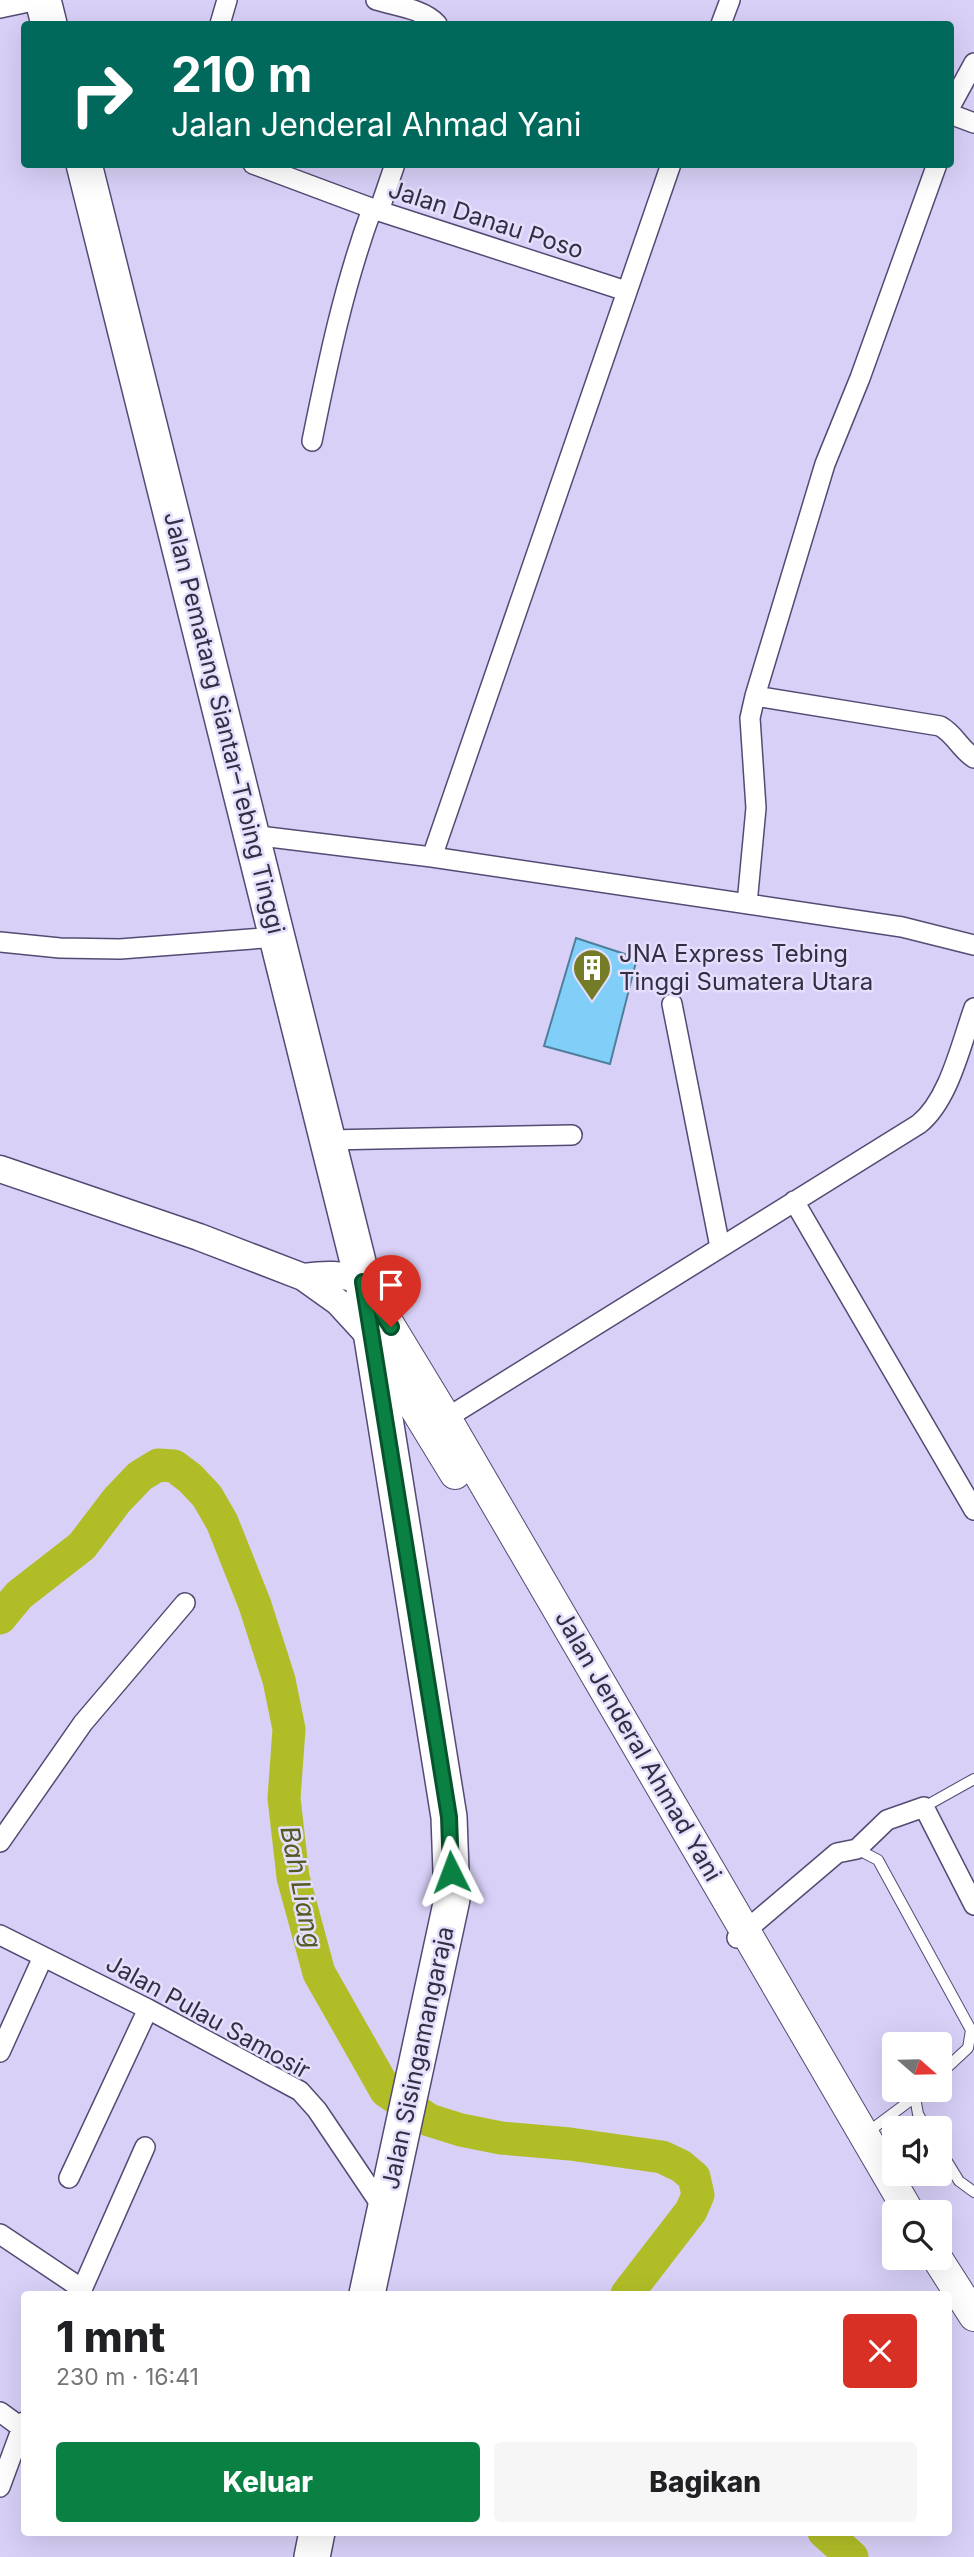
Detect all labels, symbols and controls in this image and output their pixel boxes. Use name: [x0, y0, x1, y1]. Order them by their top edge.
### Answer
text: 210 m: [171, 45, 312, 104]
icon: right: [56, 49, 147, 140]
text: Jalan Jenderal Ahmad Yani: [171, 105, 581, 144]
street label: Jalan Danau Poso: [385, 174, 587, 265]
street label: Jalan Pematang Siantar–Tebing Tinggi: [158, 509, 291, 937]
place label: JNA Express Tebing Tinggi Sumatera Utara: [619, 939, 873, 996]
building icon: JNA Express Tebing Tinggi Sumatera Utara: [571, 947, 613, 1002]
pin: [361, 1255, 421, 1327]
icon: arrive: [372, 1266, 410, 1304]
street label: Jalan Jenderal Ahmad Yani: [549, 1605, 728, 1886]
water label: Bah Liang: [274, 1823, 329, 1951]
position arrow: [414, 1835, 488, 1909]
street label: Jalan Sisingamangaraja: [375, 1924, 460, 2192]
street label: Jalan Pulau Samosir: [101, 1948, 315, 2085]
north arrow: [882, 2032, 952, 2102]
map controls: [882, 2032, 952, 2270]
button: sound: [882, 2116, 952, 2186]
button: search: [882, 2200, 952, 2270]
text: 1 mnt: [56, 2311, 165, 2362]
button: close: [843, 2314, 917, 2388]
text: 230 m · 16:41: [56, 2363, 199, 2391]
button: Keluar: [56, 2442, 480, 2522]
button: Bagikan: [494, 2442, 917, 2522]

